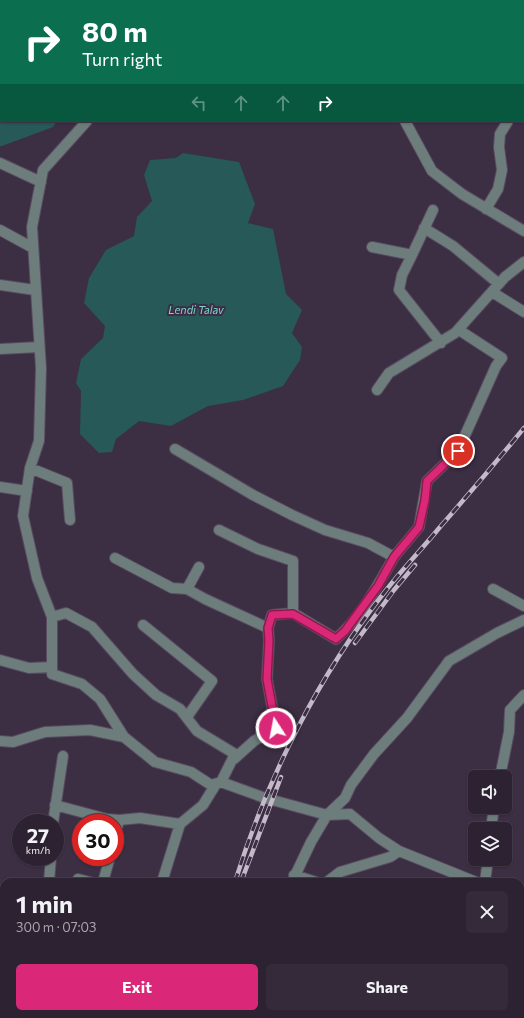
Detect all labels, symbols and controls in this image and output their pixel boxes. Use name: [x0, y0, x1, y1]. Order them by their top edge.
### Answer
text: 80 m: [82, 14, 148, 48]
icon: right: [16, 16, 68, 68]
text: Turn right: [82, 48, 162, 70]
icon: left: [188, 92, 210, 114]
icon: ahead: [230, 92, 252, 114]
icon: ahead: [272, 92, 294, 114]
icon: right: [314, 92, 336, 114]
water label: Lendi Talav: [168, 303, 224, 316]
pin: [441, 434, 475, 468]
icon: arrive: [447, 440, 469, 462]
position arrow: [255, 707, 297, 749]
map controls: [468, 770, 512, 866]
button: sound: [468, 770, 512, 814]
speed limit sign: 30: [72, 814, 124, 866]
button: layers: [468, 822, 512, 866]
text: 27: [27, 823, 49, 847]
text: km/h: [26, 844, 50, 856]
text: 1 min: [16, 889, 73, 918]
button: close: [466, 891, 508, 933]
text: 300 m · 07:03: [16, 919, 97, 935]
button: Exit: [16, 964, 258, 1010]
button: Share: [266, 964, 508, 1010]

